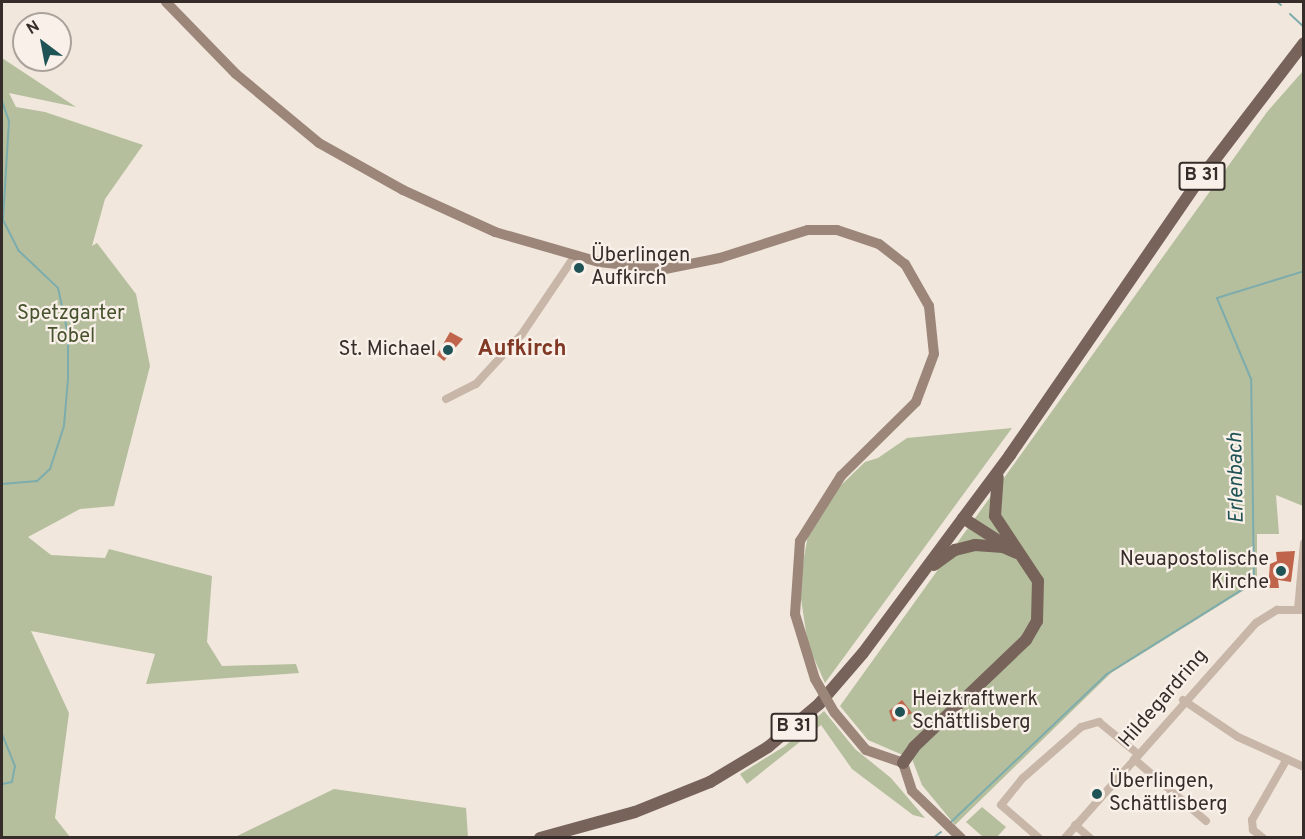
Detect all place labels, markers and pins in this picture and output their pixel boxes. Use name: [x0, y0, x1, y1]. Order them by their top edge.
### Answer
place label: Überlingen Aufkirch: [591, 244, 690, 291]
marker: Überlingen Aufkirch: [572, 261, 586, 275]
place label: St. Michael: [339, 338, 436, 362]
marker: St. Michael: [441, 343, 455, 357]
place label: Neuapostolische Kirche: [1120, 548, 1269, 595]
marker: Neuapostolische Kirche: [1274, 564, 1288, 578]
place label: Heizkraftwerk Schättlisberg: [912, 688, 1038, 735]
marker: Heizkraftwerk Schättlisberg: [893, 705, 907, 719]
place label: Überlingen, Schättlisberg: [1109, 771, 1228, 818]
marker: Überlingen, Schättlisberg: [1090, 787, 1104, 801]

